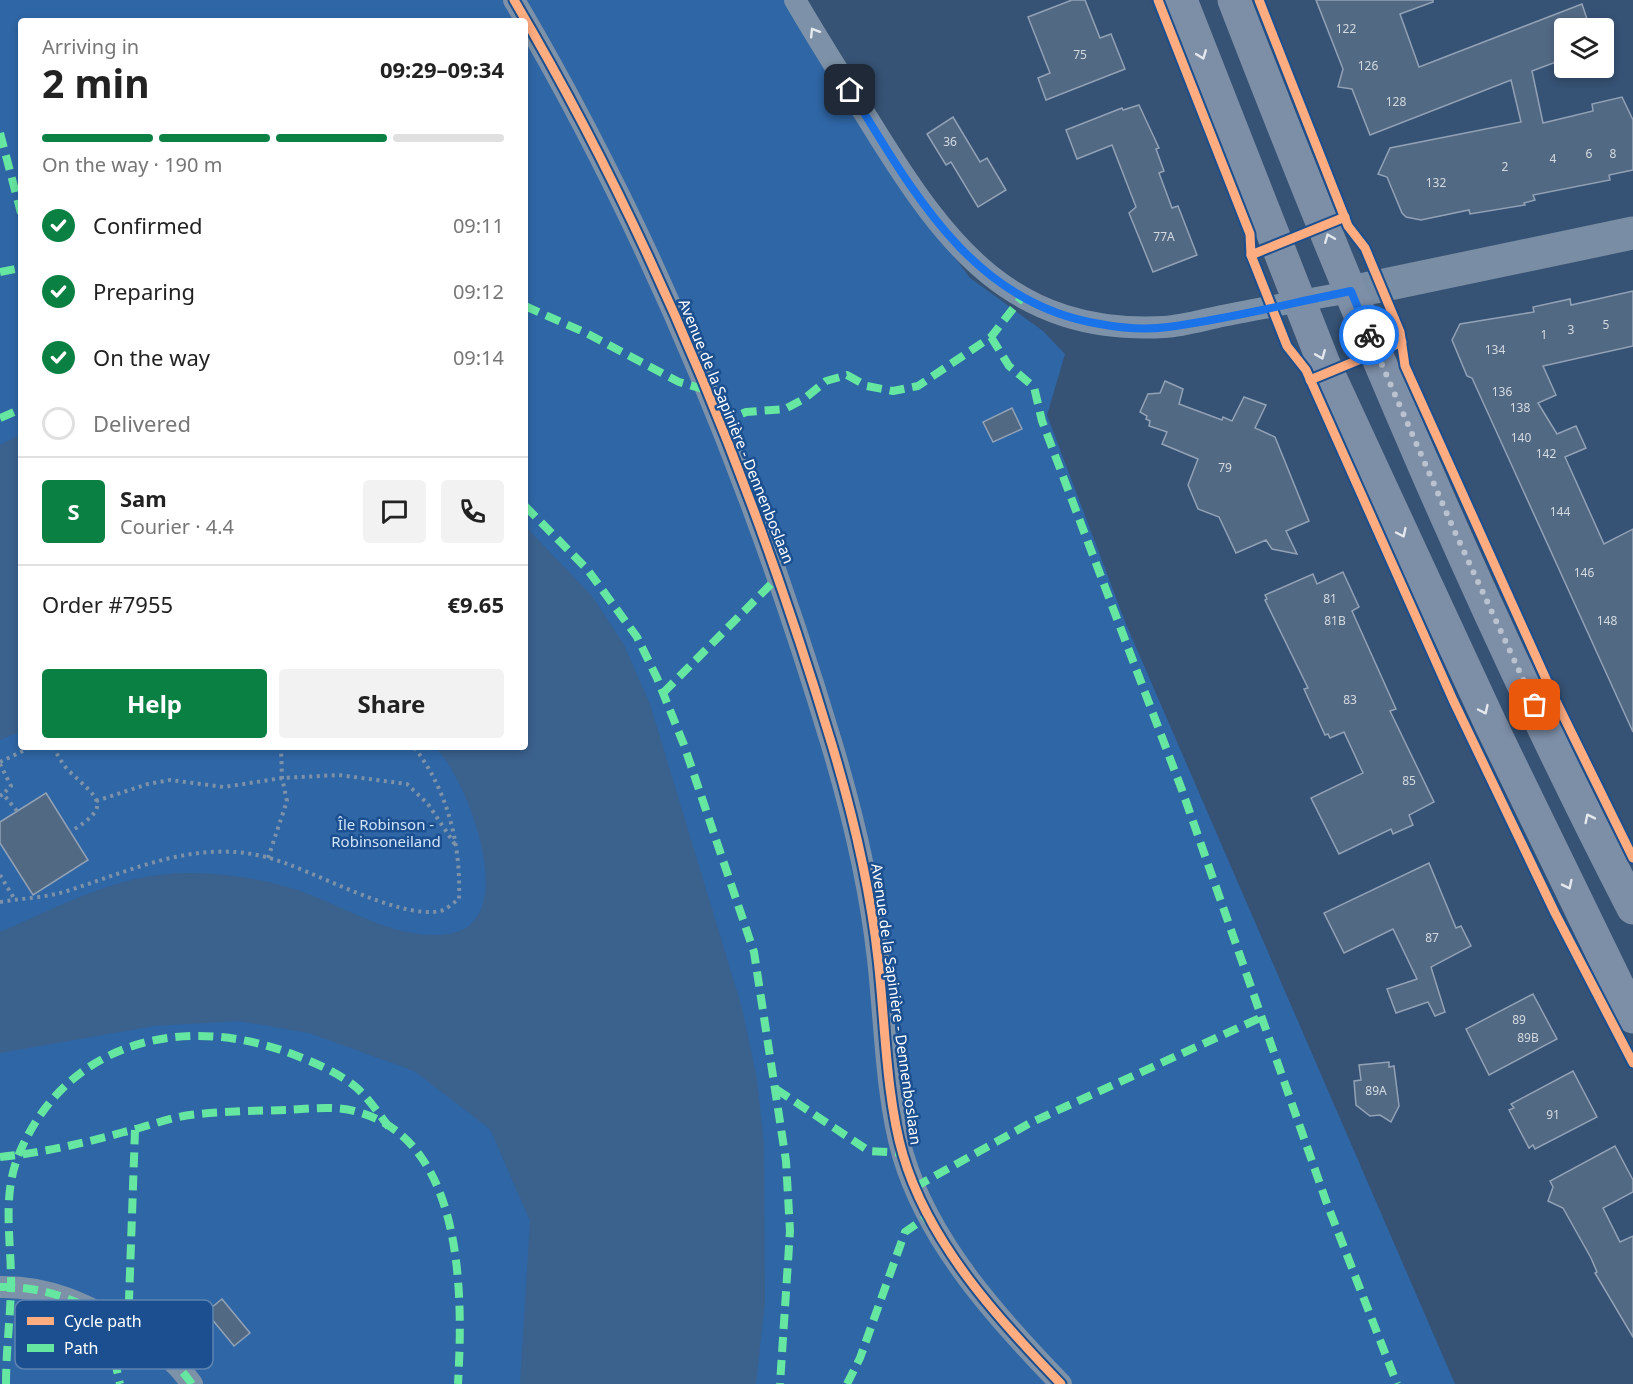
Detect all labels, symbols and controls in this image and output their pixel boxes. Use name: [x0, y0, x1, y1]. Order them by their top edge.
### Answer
map controls: [1554, 18, 1614, 78]
button: layers: [1554, 18, 1614, 78]
house number: 122: [1336, 20, 1356, 37]
one-way arrow: [810, 28, 822, 38]
text: Arriving in: [42, 33, 139, 60]
house number: 75: [1073, 46, 1087, 63]
one-way arrow: [1195, 48, 1207, 59]
text: 09:29–09:34: [380, 54, 504, 84]
text: 2 min: [42, 56, 149, 109]
house number: 126: [1358, 57, 1378, 74]
pin: [824, 64, 875, 115]
icon: home: [833, 73, 866, 106]
house number: 128: [1386, 93, 1406, 110]
house number: 36: [943, 133, 957, 150]
house number: 6: [1586, 145, 1593, 162]
house number: 8: [1610, 145, 1617, 162]
house number: 4: [1550, 150, 1557, 167]
text: On the way · 190 m: [42, 151, 222, 178]
house number: 2: [1502, 158, 1509, 175]
house number: 132: [1426, 174, 1446, 191]
icon: check: [42, 209, 75, 242]
text: Confirmed: [93, 210, 203, 240]
text: 09:11: [453, 212, 504, 239]
house number: 77A: [1153, 228, 1175, 245]
one-way arrow: [1324, 233, 1336, 244]
icon: check: [42, 275, 75, 308]
text: Preparing: [93, 276, 195, 306]
text: 09:12: [453, 278, 504, 305]
street label: Avenue de la Sapinière - Dennenboslaan: [675, 296, 799, 566]
courier: [1339, 305, 1399, 365]
house number: 5: [1603, 316, 1610, 333]
icon: bike: [1353, 319, 1386, 352]
house number: 3: [1568, 321, 1575, 338]
house number: 1: [1541, 326, 1547, 343]
icon: check: [42, 341, 75, 374]
house number: 134: [1485, 341, 1505, 358]
text: On the way: [93, 342, 210, 372]
text: 09:14: [453, 344, 504, 371]
one-way arrow: [1314, 349, 1326, 360]
house number: 136: [1492, 383, 1512, 400]
house number: 138: [1510, 399, 1530, 416]
text: Delivered: [93, 408, 191, 438]
house number: 140: [1511, 429, 1531, 446]
house number: 142: [1536, 445, 1556, 462]
house number: 79: [1218, 459, 1232, 476]
button: chat: [363, 480, 426, 543]
button: phone: [441, 480, 504, 543]
text: Sam: [120, 483, 167, 513]
text: S: [67, 496, 80, 526]
house number: 144: [1550, 503, 1570, 520]
text: Courier · 4.4: [120, 513, 234, 540]
one-way arrow: [1395, 526, 1407, 537]
house number: 146: [1574, 564, 1594, 581]
text: Order #7955: [42, 589, 173, 619]
text: €9.65: [447, 589, 504, 619]
house number: 81: [1323, 590, 1337, 607]
house number: 81B: [1324, 612, 1346, 629]
house number: 148: [1597, 612, 1617, 629]
button: Help: [42, 669, 267, 738]
button: Share: [279, 669, 504, 738]
pin: [1509, 679, 1560, 730]
icon: bag: [1518, 688, 1551, 721]
house number: 83: [1343, 691, 1357, 708]
one-way arrow: [1476, 703, 1488, 714]
house number: 85: [1402, 772, 1416, 789]
park label: Île Robinson - Robinsoneiland: [331, 814, 441, 851]
one-way arrow: [1585, 814, 1596, 824]
street label: Avenue de la Sapinière - Dennenboslaan: [867, 862, 927, 1146]
one-way arrow: [1561, 879, 1572, 890]
house number: 87: [1425, 929, 1439, 946]
house number: 89: [1512, 1011, 1526, 1028]
house number: 89B: [1517, 1029, 1539, 1046]
house number: 89A: [1365, 1082, 1387, 1099]
house number: 91: [1546, 1106, 1560, 1123]
legend: [15, 1300, 213, 1369]
text: Cycle path: [64, 1310, 142, 1332]
text: Path: [64, 1337, 98, 1359]

